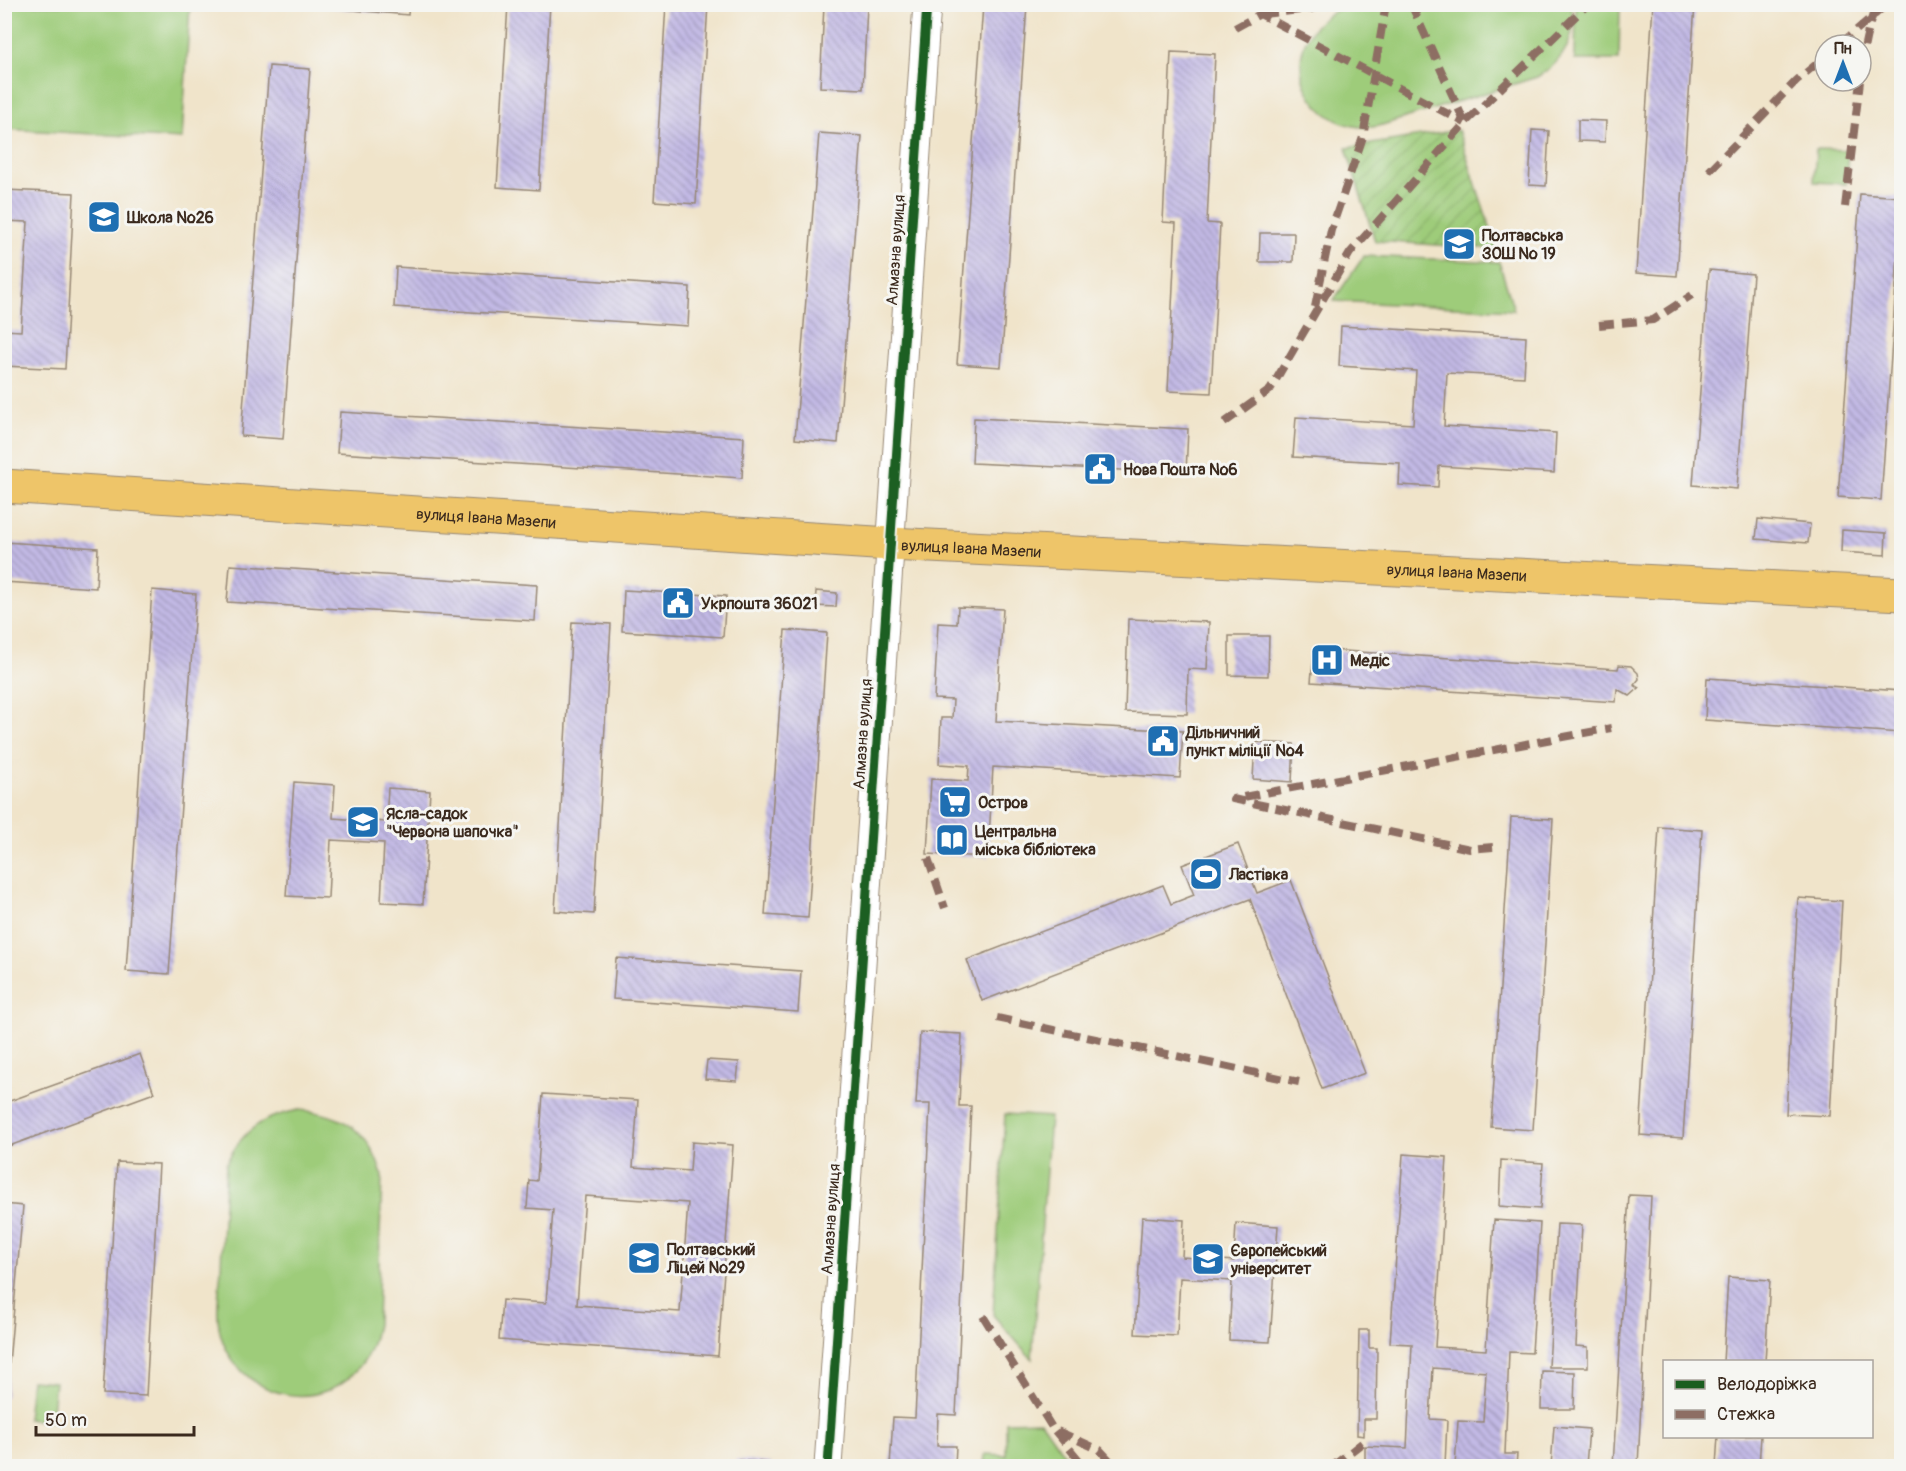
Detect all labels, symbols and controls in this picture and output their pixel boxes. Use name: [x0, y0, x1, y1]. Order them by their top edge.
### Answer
north arrow: [1813, 33, 1873, 93]
text: Пн: [1834, 39, 1852, 59]
street label: Алмазна вулиця: [882, 194, 910, 306]
school or university icon: Школа №26: [86, 199, 122, 235]
place label: Школа №26: [126, 208, 214, 228]
school or university icon: Полтавська ЗОШ № 19: [1441, 226, 1477, 262]
place label: Полтавська ЗОШ № 19: [1482, 226, 1564, 264]
public building icon: Нова Пошта №6: [1082, 451, 1118, 487]
place label: Нова Пошта №6: [1123, 460, 1238, 480]
street label: вулиця Івана Мазепи: [415, 504, 556, 533]
street label: вулиця Івана Мазепи: [901, 536, 1041, 562]
street label: вулиця Івана Мазепи: [1386, 560, 1527, 586]
public building icon: Укрпошта 36021: [660, 585, 696, 621]
place label: Укрпошта 36021: [701, 594, 818, 614]
hospital icon: Медіс: [1309, 642, 1345, 678]
place label: Медіс: [1350, 651, 1390, 671]
street label: Алмазна вулиця: [849, 678, 877, 790]
public building icon: Дільничний пункт міліції №4: [1145, 723, 1181, 759]
place label: Дільничний пункт міліції №4: [1185, 723, 1305, 761]
supermarket icon: Остров: [937, 784, 973, 820]
place label: Остров: [978, 793, 1028, 813]
school or university icon: Ясла-садок "Червона шапочка": [345, 804, 381, 840]
place label: Ясла-садок "Червона шапочка": [386, 804, 519, 842]
library icon: Центральна міська бібліотека: [934, 822, 970, 858]
place label: Центральна міська бібліотека: [975, 822, 1096, 860]
sports icon: Ластівка: [1188, 856, 1224, 892]
place label: Ластівка: [1228, 865, 1289, 885]
street label: Алмазна вулиця: [817, 1163, 845, 1275]
school or university icon: Полтавський Ліцей №29: [626, 1240, 662, 1276]
place label: Полтавський Ліцей №29: [666, 1240, 756, 1278]
school or university icon: Європейський університет: [1190, 1241, 1226, 1277]
place label: Європейський університет: [1230, 1241, 1327, 1279]
legend: [1663, 1360, 1873, 1438]
text: Велодоріжка: [1717, 1373, 1817, 1396]
scale bar: [36, 1399, 194, 1437]
text: Стежка: [1717, 1403, 1775, 1426]
text: 50 m: [45, 1409, 87, 1432]

